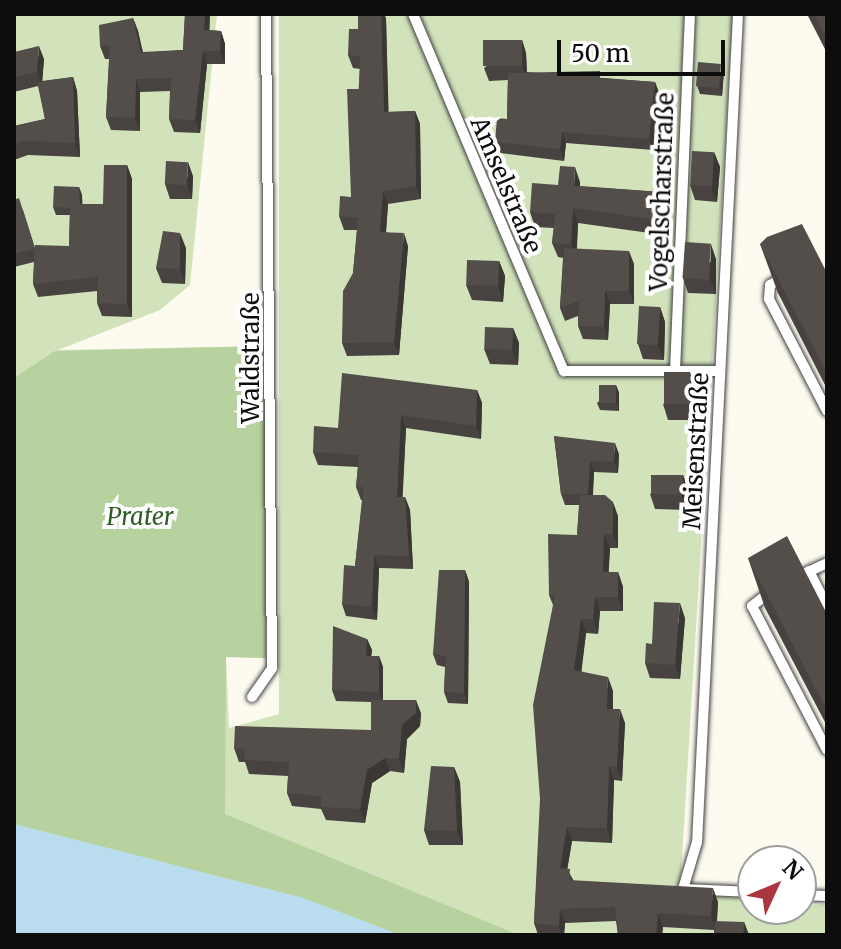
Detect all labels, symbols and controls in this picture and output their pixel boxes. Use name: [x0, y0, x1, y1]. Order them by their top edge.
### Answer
scale bar: [561, 24, 729, 74]
text: 50 m: [571, 38, 630, 69]
street label: Vogelscharstraße: [644, 92, 680, 292]
street label: Amselstraße: [464, 112, 548, 258]
street label: Waldstraße: [237, 292, 265, 424]
street label: Meisenstraße: [678, 372, 714, 530]
park label: Prater: [106, 503, 174, 531]
north arrow: [737, 845, 817, 925]
text: N: [777, 854, 809, 886]

